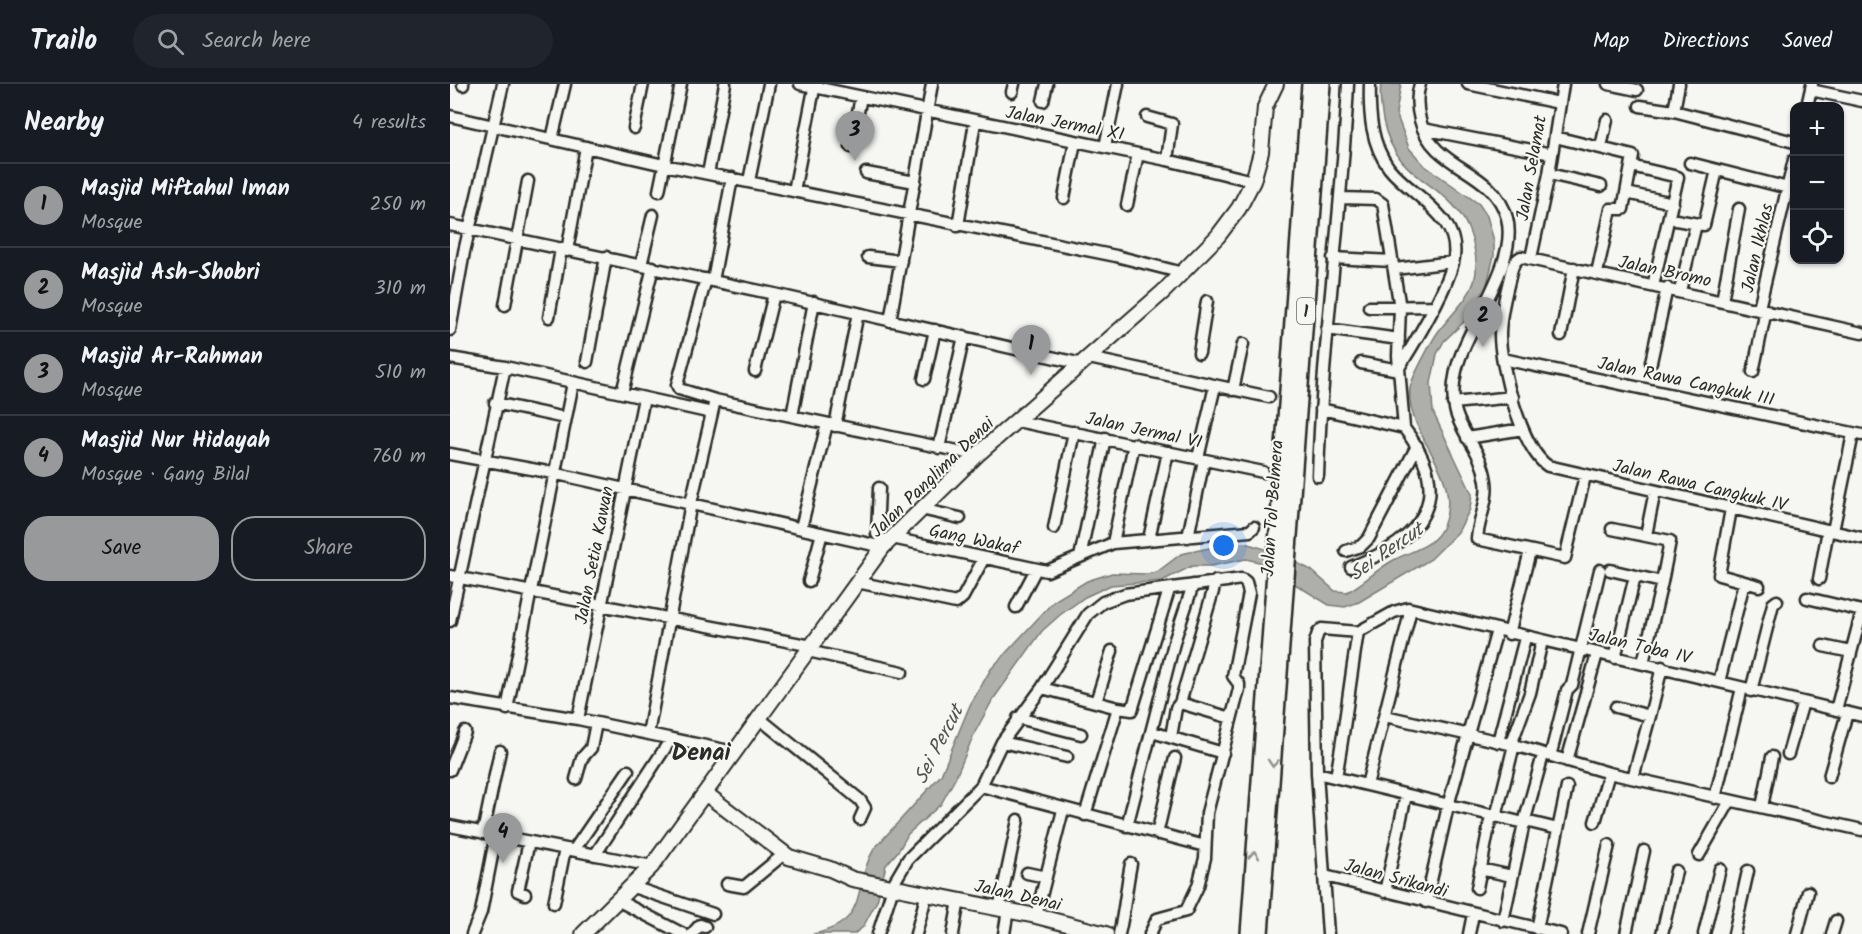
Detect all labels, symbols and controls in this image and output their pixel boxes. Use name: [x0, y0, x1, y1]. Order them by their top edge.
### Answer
search box: [133, 14, 553, 68]
text: Trailo: [30, 19, 97, 64]
text: Search here: [202, 24, 311, 59]
icon: search: [154, 25, 187, 58]
text: Map: [1593, 25, 1629, 58]
text: Directions: [1662, 25, 1749, 58]
text: Saved: [1782, 25, 1832, 58]
street label: Jalan Jermal XI: [1003, 99, 1126, 150]
text: Nearby: [24, 102, 104, 144]
map controls: [1790, 102, 1844, 264]
button: +: [1790, 102, 1844, 156]
text: 4 results: [352, 107, 426, 139]
pin: 3: [836, 112, 874, 161]
street label: Jalan Selamat: [1509, 112, 1556, 223]
button: −: [1790, 156, 1844, 210]
text: Masjid Miftahul Iman: [81, 172, 290, 207]
text: 1: [40, 189, 47, 221]
text: 250 m: [370, 189, 426, 221]
street label: Jalan Ikhlas: [1734, 201, 1783, 296]
text: Mosque: [81, 207, 142, 239]
button: locate: [1790, 210, 1844, 264]
street label: Jalan Bromo: [1615, 248, 1714, 296]
text: Masjid Ash-Shobri: [81, 256, 260, 291]
text: 2: [38, 273, 49, 305]
text: 310 m: [374, 273, 426, 305]
text: Mosque: [81, 291, 142, 323]
road number: 1: [1297, 298, 1315, 324]
pin: 2: [1464, 298, 1502, 347]
pin: 1: [1012, 326, 1050, 375]
text: Masjid Ar-Rahman: [81, 340, 263, 375]
street label: Jalan Rawa Cangkuk III: [1595, 350, 1777, 415]
text: 3: [38, 357, 49, 389]
text: 510 m: [375, 357, 426, 389]
text: Mosque: [81, 375, 142, 407]
street label: Jalan Jermal VI: [1083, 405, 1205, 458]
street label: Jalan Panglima Denai: [864, 410, 1002, 545]
text: Masjid Nur Hidayah: [81, 424, 270, 459]
street label: Jalan Tol Belmera: [1254, 439, 1293, 577]
text: 4: [38, 441, 49, 473]
text: 760 m: [372, 441, 426, 473]
street label: Jalan Rawa Cangkuk IV: [1609, 452, 1791, 521]
text: Mosque · Gang Bilal: [81, 459, 250, 491]
street label: Jalan Setia Kawan: [568, 484, 623, 627]
water label: Sei Percut: [1343, 513, 1434, 590]
button: Save: [24, 516, 219, 581]
button: Share: [231, 516, 426, 581]
street label: Gang Wakaf: [926, 517, 1023, 565]
your location: [1209, 531, 1238, 560]
street label: Jalan Toba IV: [1585, 622, 1695, 674]
water label: Sei Percut: [906, 697, 975, 790]
district label: Denai: [671, 734, 731, 773]
one-way arrow: [1267, 758, 1280, 767]
pin: 4: [484, 814, 522, 863]
one-way arrow: [1247, 850, 1260, 859]
street label: Jalan Srikandi: [1341, 852, 1451, 907]
street label: Jalan Denai: [971, 872, 1065, 921]

